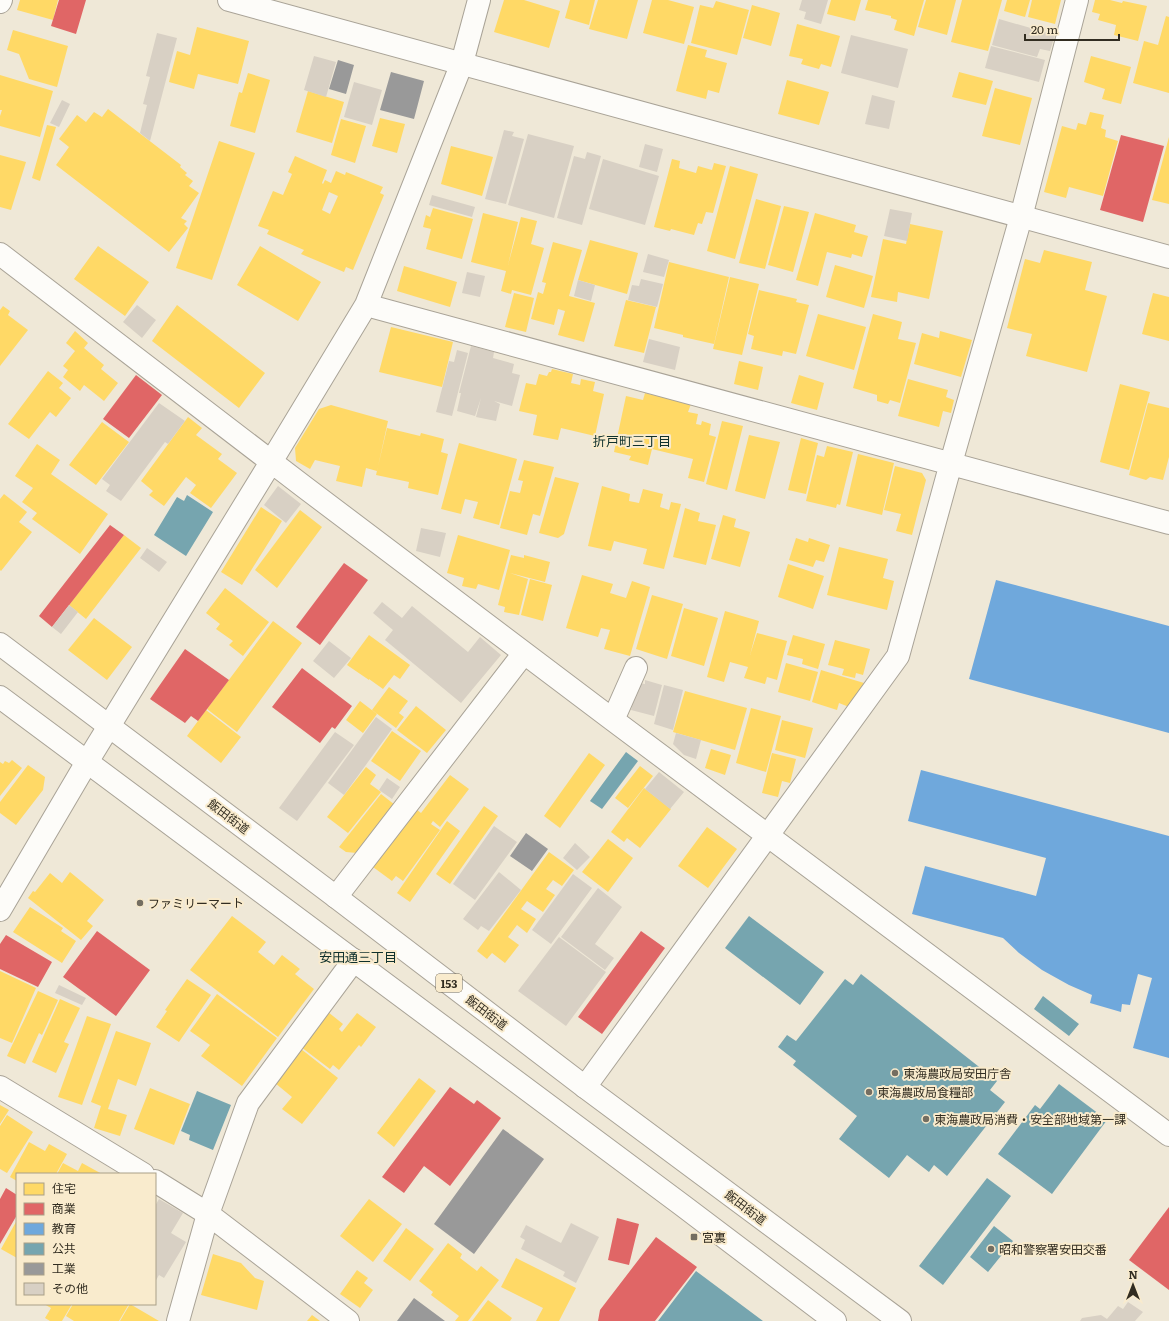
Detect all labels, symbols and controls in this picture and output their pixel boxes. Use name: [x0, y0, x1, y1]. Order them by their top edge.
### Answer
scale bar: [1025, 16, 1119, 42]
text: 20 m: [1031, 20, 1058, 38]
district label: 折戸町三丁目: [593, 431, 671, 450]
street label: 飯田街道: [204, 794, 254, 838]
place label: ファミリーマート: [148, 894, 244, 912]
marker: ファミリーマート: [135, 898, 145, 908]
district label: 安田通三丁目: [319, 947, 397, 966]
road number: 153: [436, 974, 462, 992]
street label: 飯田街道: [462, 990, 512, 1034]
place label: 東海農政局安田庁舎: [903, 1064, 1011, 1082]
marker: 東海農政局安田庁舎: [890, 1068, 900, 1078]
place label: 東海農政局食糧部: [877, 1083, 973, 1101]
marker: 東海農政局食糧部: [864, 1087, 874, 1097]
place label: 東海農政局消費・安全部地域第一課: [934, 1110, 1126, 1128]
marker: 東海農政局消費・安全部地域第一課: [921, 1114, 931, 1124]
legend: [16, 1173, 156, 1305]
text: 住宅: [52, 1179, 76, 1197]
street label: 飯田街道: [721, 1185, 771, 1229]
text: 商業: [52, 1199, 76, 1217]
text: 教育: [52, 1219, 76, 1237]
place label: 宮裏: [702, 1228, 726, 1246]
marker: 宮裏: [689, 1232, 699, 1242]
text: 公共: [52, 1239, 76, 1257]
place label: 昭和警察署安田交番: [999, 1240, 1107, 1258]
marker: 昭和警察署安田交番: [986, 1244, 996, 1254]
text: 工業: [52, 1259, 76, 1277]
north arrow: [1113, 1265, 1153, 1305]
text: N: [1128, 1266, 1138, 1282]
text: その他: [52, 1279, 88, 1297]

